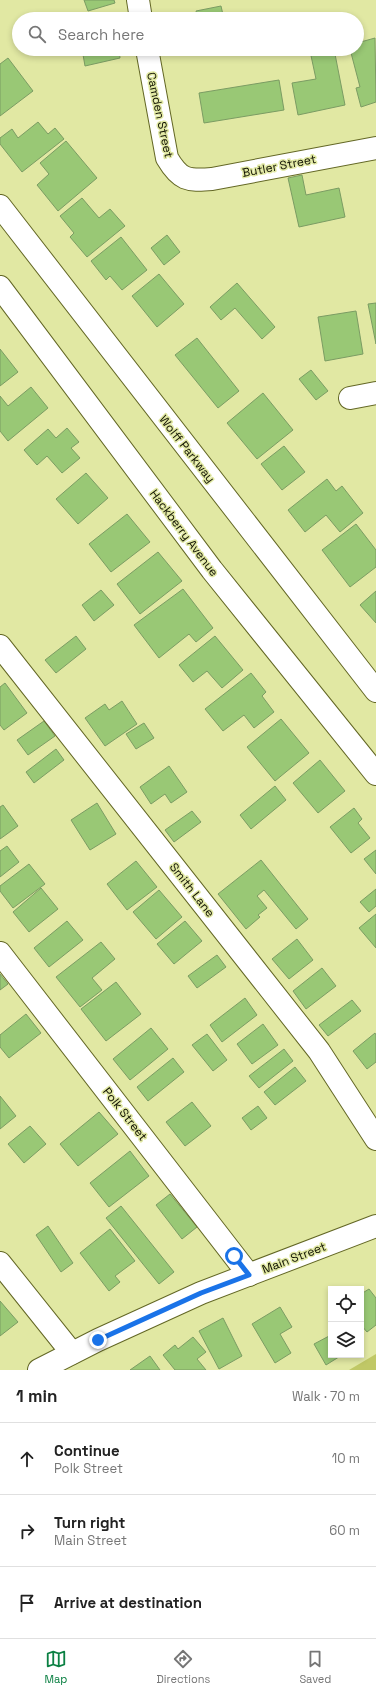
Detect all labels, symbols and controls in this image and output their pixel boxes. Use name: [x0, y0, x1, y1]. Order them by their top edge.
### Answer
search box: [12, 12, 364, 56]
icon: search: [26, 23, 48, 45]
text: Search here: [58, 25, 144, 44]
street label: Camden Street: [143, 71, 177, 159]
street label: Butler Street: [241, 151, 317, 181]
street label: Wolff Parkway: [156, 412, 218, 486]
street label: Hackberry Avenue: [146, 486, 222, 580]
street label: Smith Lane: [166, 860, 218, 920]
street label: Polk Street: [99, 1084, 151, 1144]
street label: Main Street: [260, 1238, 328, 1278]
route start: [225, 1247, 243, 1265]
map controls: [328, 1286, 364, 1358]
button: locate: [328, 1286, 364, 1322]
button: layers: [328, 1322, 364, 1358]
route end: [89, 1331, 107, 1349]
text: 1 min: [16, 1385, 58, 1407]
text: Walk · 70 m: [292, 1388, 360, 1405]
text: Continue: [54, 1441, 120, 1460]
icon: ahead: [16, 1448, 38, 1470]
text: 10 m: [332, 1450, 360, 1467]
text: Polk Street: [54, 1460, 123, 1477]
text: Turn right: [54, 1513, 125, 1532]
icon: right: [16, 1520, 38, 1542]
text: 60 m: [329, 1522, 360, 1539]
text: Main Street: [54, 1532, 127, 1549]
icon: arrive: [16, 1592, 38, 1614]
text: Arrive at destination: [54, 1593, 202, 1612]
tab: Map: [45, 1648, 67, 1686]
tab: Directions: [156, 1648, 210, 1686]
tab: Saved: [299, 1648, 331, 1686]

